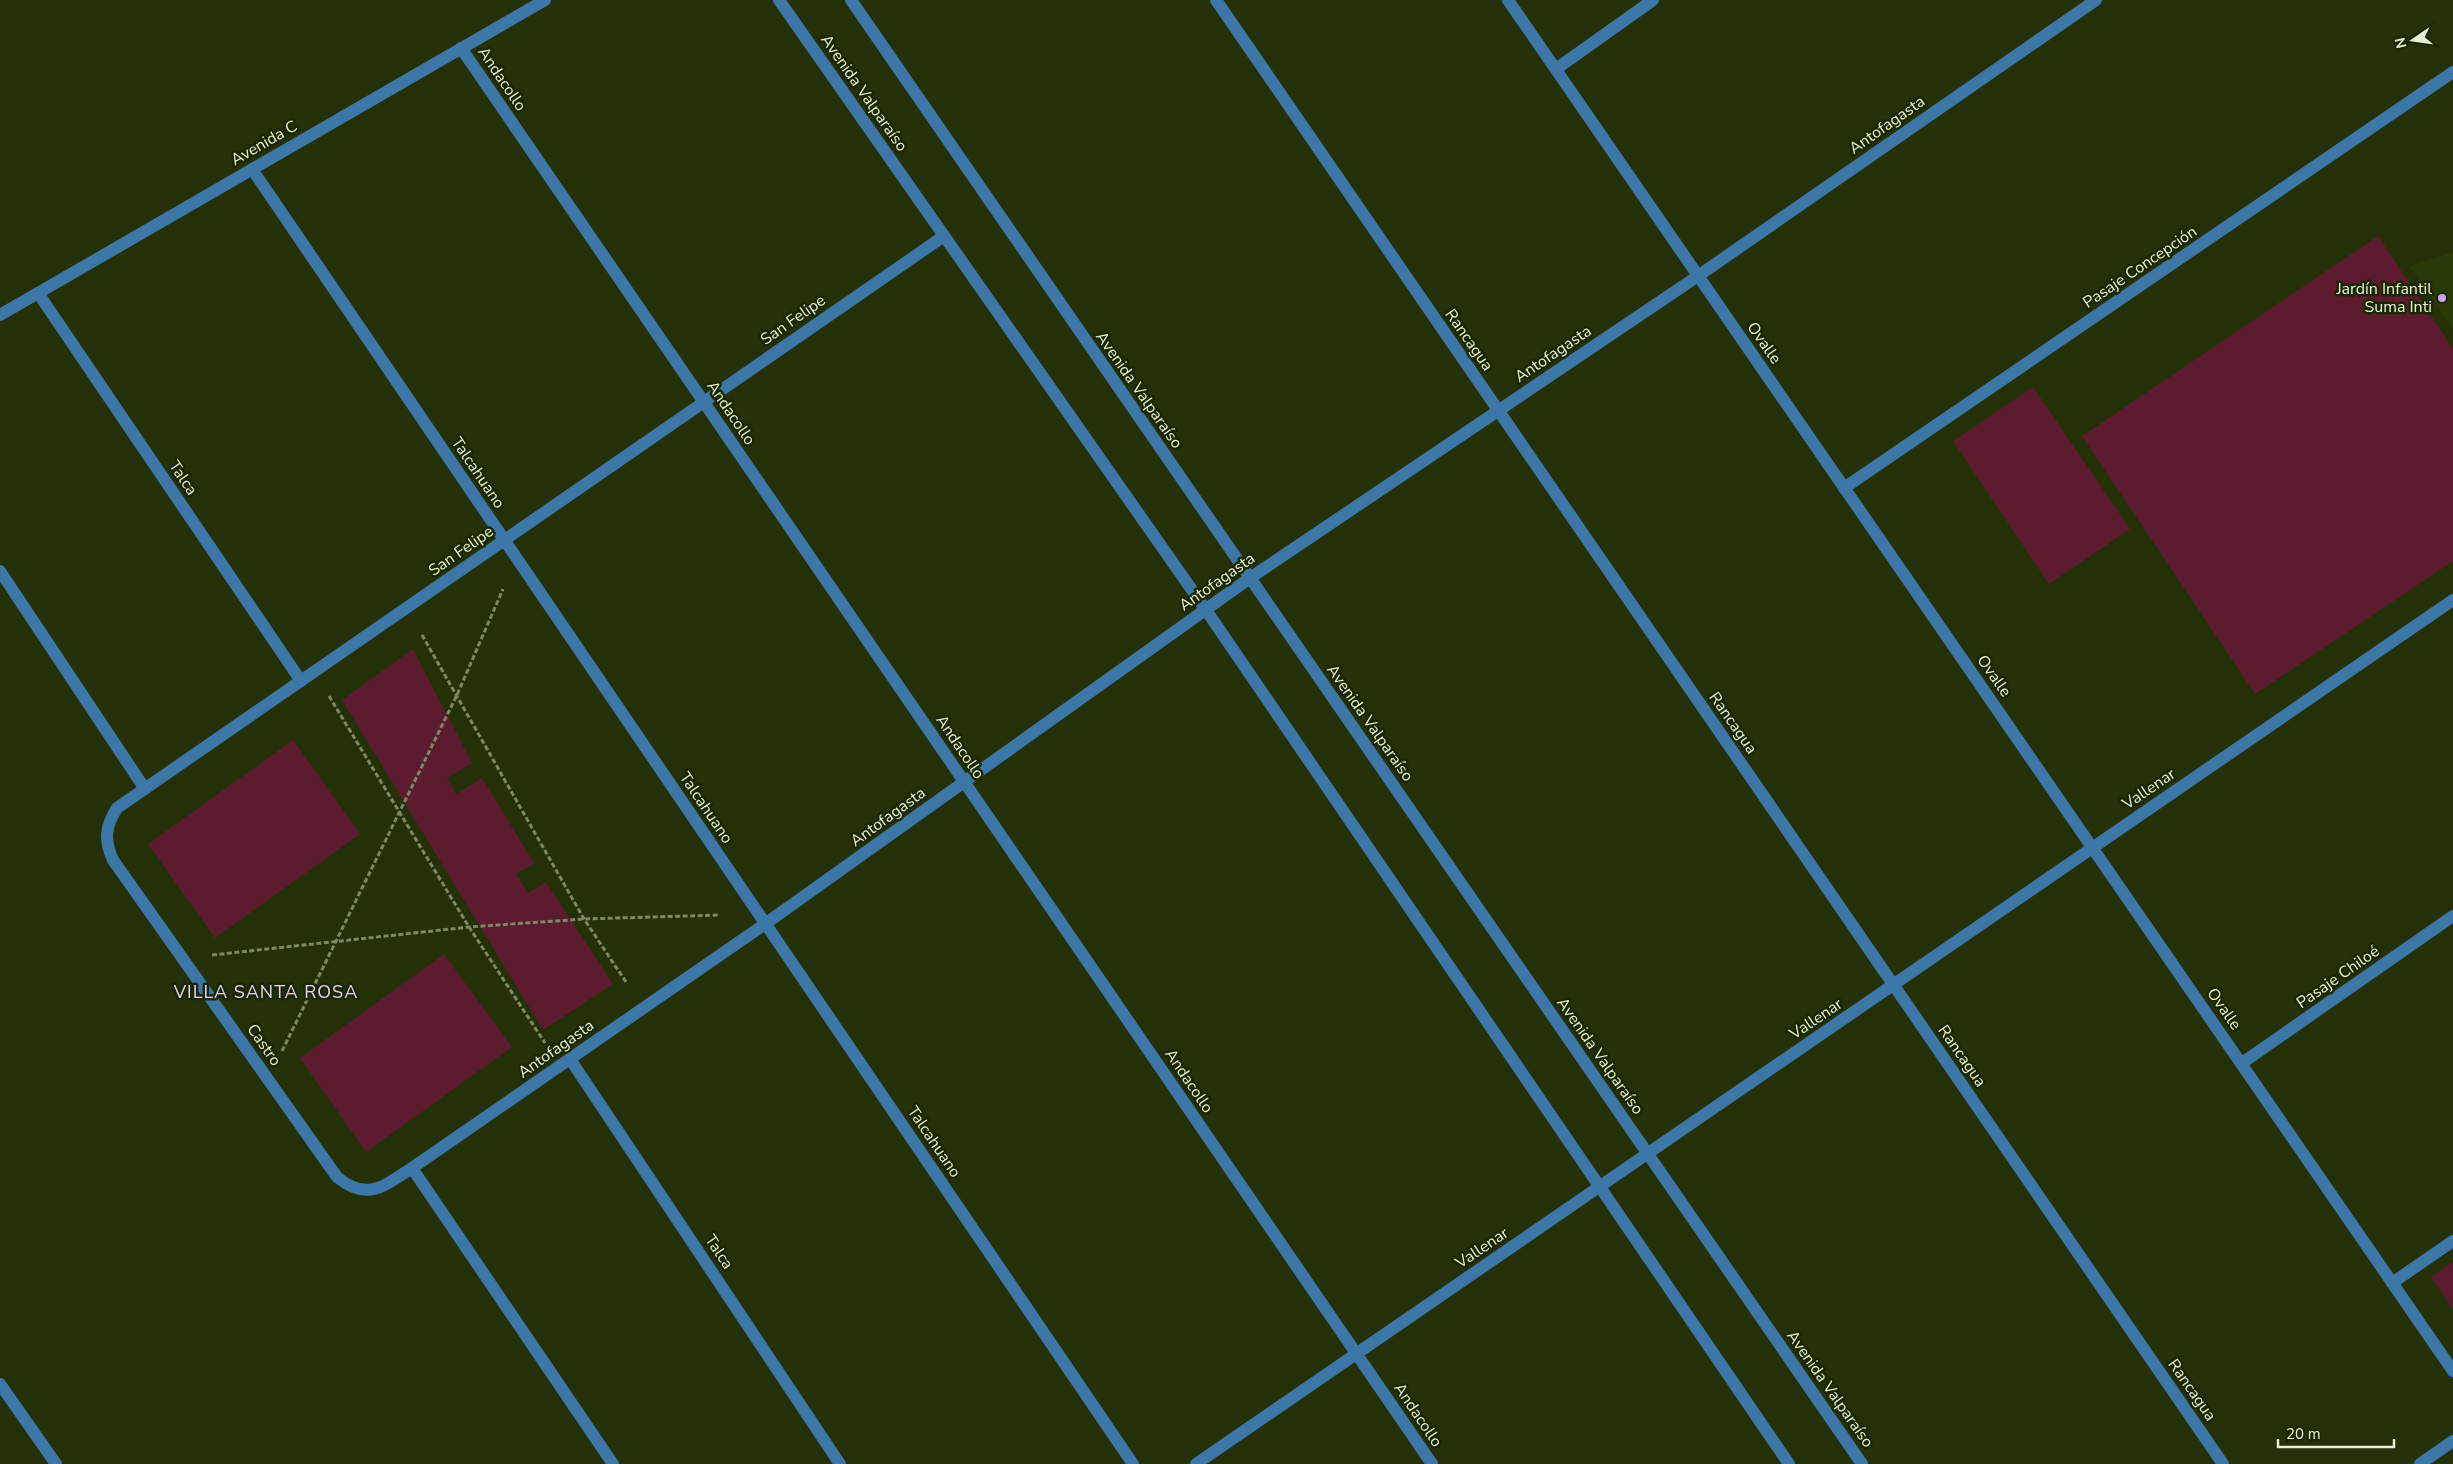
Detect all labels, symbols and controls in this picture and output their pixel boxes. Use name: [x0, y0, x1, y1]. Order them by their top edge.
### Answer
north arrow: [2388, 15, 2438, 65]
street label: Avenida Valparaíso: [815, 30, 913, 156]
text: N: [2390, 36, 2411, 50]
street label: Andacollo: [472, 43, 532, 115]
street label: Antofagasta: [1844, 91, 1930, 159]
street label: Avenida C: [227, 115, 301, 171]
street label: Pasaje Concepción: [2079, 221, 2201, 313]
place label: Jardín Infantil Suma Inti: [2335, 278, 2432, 318]
street label: San Felipe: [756, 290, 830, 350]
marker: Jardín Infantil Suma Inti: [2436, 292, 2448, 304]
street label: Rancagua: [1440, 305, 1498, 375]
street label: Ovalle: [1742, 318, 1786, 368]
street label: Antofagasta: [1510, 320, 1596, 388]
street label: Avenida Valparaíso: [1090, 327, 1188, 453]
street label: Andacollo: [701, 377, 761, 449]
street label: Talcahuano: [446, 433, 510, 513]
street label: Talca: [163, 456, 203, 500]
street label: San Felipe: [424, 521, 498, 581]
street label: Antofagasta: [1174, 548, 1260, 616]
street label: Ovalle: [1972, 651, 2016, 701]
street label: Avenida Valparaíso: [1321, 660, 1419, 786]
street label: Rancagua: [1704, 688, 1762, 758]
street label: Andacollo: [930, 711, 990, 783]
street label: Vallenar: [2117, 763, 2180, 815]
street label: Talcahuano: [674, 768, 738, 848]
street label: Antofagasta: [846, 782, 930, 852]
street label: Pasaje Chiloé: [2292, 940, 2384, 1014]
district label: VILLA SANTA ROSA: [173, 980, 358, 1004]
street label: Ovalle: [2202, 984, 2246, 1034]
street label: Avenida Valparaíso: [1551, 993, 1649, 1119]
street label: Vallenar: [1784, 993, 1847, 1045]
street label: Antofagasta: [513, 1015, 599, 1083]
street label: Castro: [242, 1020, 286, 1071]
street label: Rancagua: [1933, 1021, 1991, 1091]
street label: Andacollo: [1159, 1045, 1219, 1117]
street label: Talcahuano: [902, 1102, 966, 1182]
street label: Vallenar: [1450, 1222, 1513, 1274]
street label: Talca: [699, 1230, 739, 1274]
street label: Avenida Valparaíso: [1781, 1326, 1879, 1452]
street label: Rancagua: [2163, 1355, 2221, 1425]
street label: Andacollo: [1388, 1379, 1448, 1451]
scale bar: [2278, 1416, 2394, 1448]
text: 20 m: [2286, 1424, 2321, 1444]

